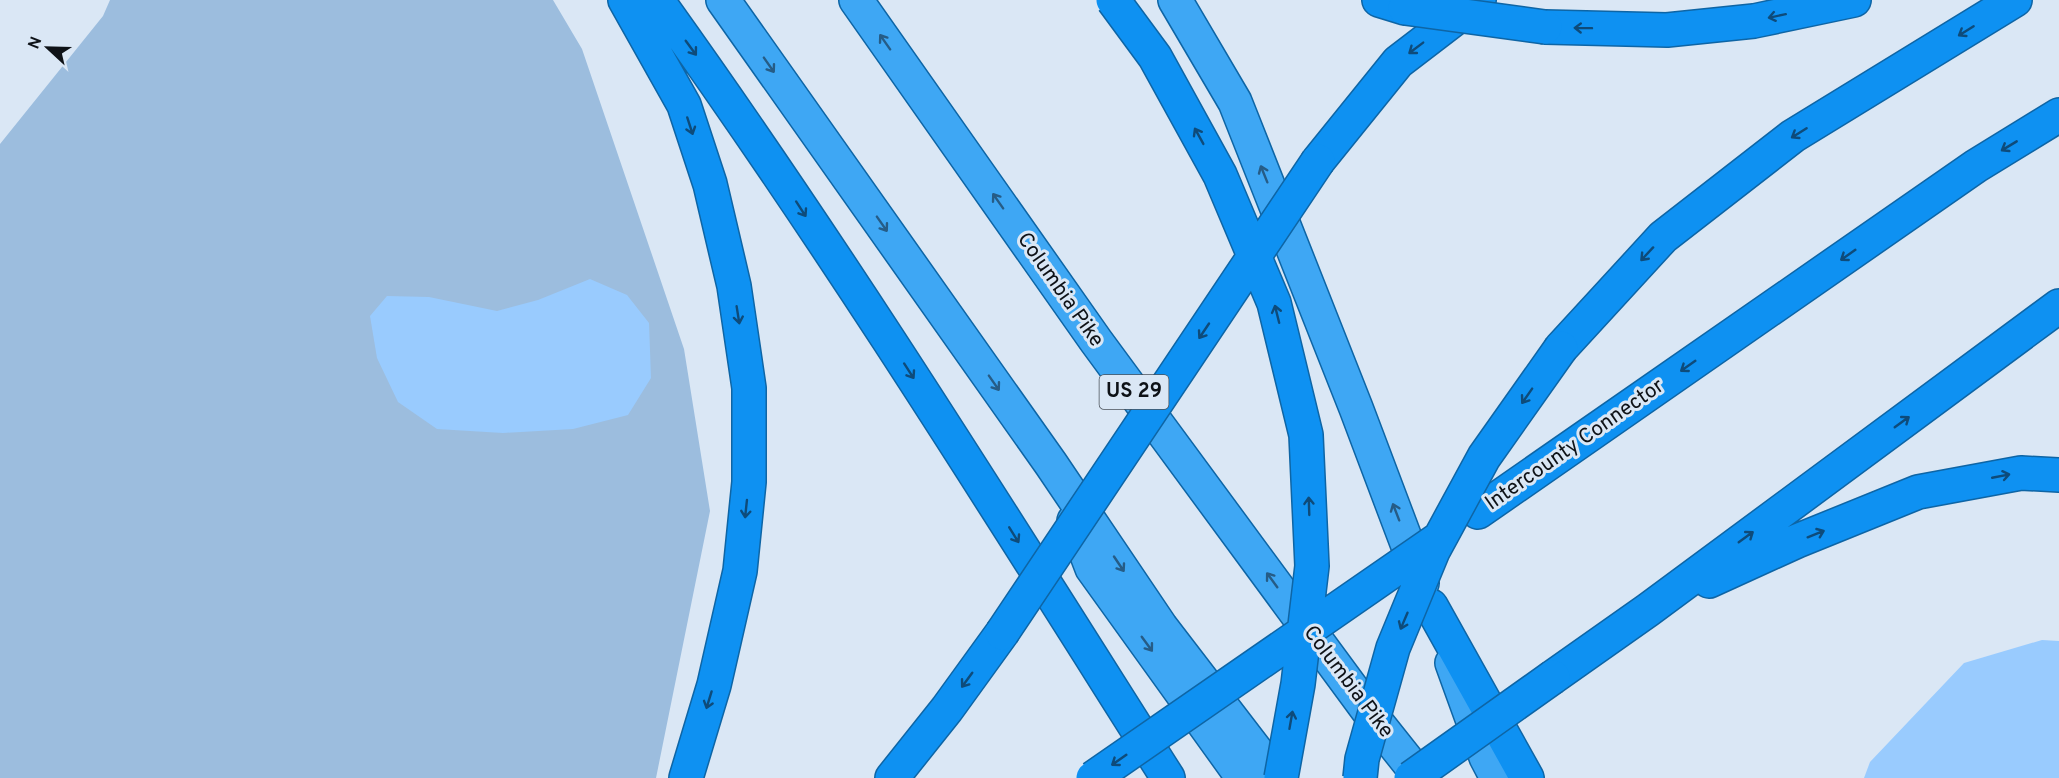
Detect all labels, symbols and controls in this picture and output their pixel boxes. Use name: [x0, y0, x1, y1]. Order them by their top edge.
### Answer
one-way arrow: [1767, 11, 1787, 22]
north arrow: [18, 18, 78, 78]
one-way arrow: [1573, 23, 1593, 34]
one-way arrow: [1958, 25, 1975, 37]
text: N: [25, 34, 47, 52]
one-way arrow: [879, 34, 891, 51]
one-way arrow: [685, 39, 698, 55]
one-way arrow: [1408, 42, 1424, 55]
one-way arrow: [763, 56, 775, 73]
one-way arrow: [686, 116, 697, 135]
one-way arrow: [1791, 127, 1808, 139]
one-way arrow: [1193, 128, 1205, 145]
one-way arrow: [2001, 140, 2018, 152]
one-way arrow: [1257, 165, 1268, 184]
one-way arrow: [992, 194, 1004, 210]
one-way arrow: [795, 200, 808, 217]
one-way arrow: [876, 216, 888, 232]
street label: Columbia Pike: [1010, 227, 1110, 353]
one-way arrow: [1640, 247, 1654, 262]
one-way arrow: [1840, 249, 1856, 261]
one-way arrow: [732, 304, 743, 324]
one-way arrow: [1271, 305, 1283, 324]
one-way arrow: [1198, 323, 1210, 339]
one-way arrow: [1680, 360, 1696, 372]
one-way arrow: [902, 363, 915, 380]
street label: Intercounty Connector: [1480, 373, 1670, 517]
one-way arrow: [988, 375, 1000, 391]
road number: US 29: [1100, 375, 1168, 409]
one-way arrow: [1521, 387, 1533, 403]
one-way arrow: [1894, 415, 1910, 428]
one-way arrow: [1991, 470, 2011, 481]
one-way arrow: [1304, 496, 1315, 516]
one-way arrow: [740, 498, 751, 518]
one-way arrow: [1389, 503, 1400, 522]
one-way arrow: [1008, 527, 1021, 544]
one-way arrow: [1806, 528, 1825, 539]
one-way arrow: [1737, 531, 1753, 544]
one-way arrow: [1113, 556, 1125, 572]
one-way arrow: [1266, 573, 1278, 589]
one-way arrow: [1398, 611, 1409, 630]
street label: Columbia Pike: [1297, 620, 1399, 744]
one-way arrow: [1141, 635, 1153, 651]
one-way arrow: [961, 672, 974, 688]
one-way arrow: [703, 690, 714, 709]
one-way arrow: [1286, 711, 1297, 731]
one-way arrow: [1111, 754, 1128, 766]

